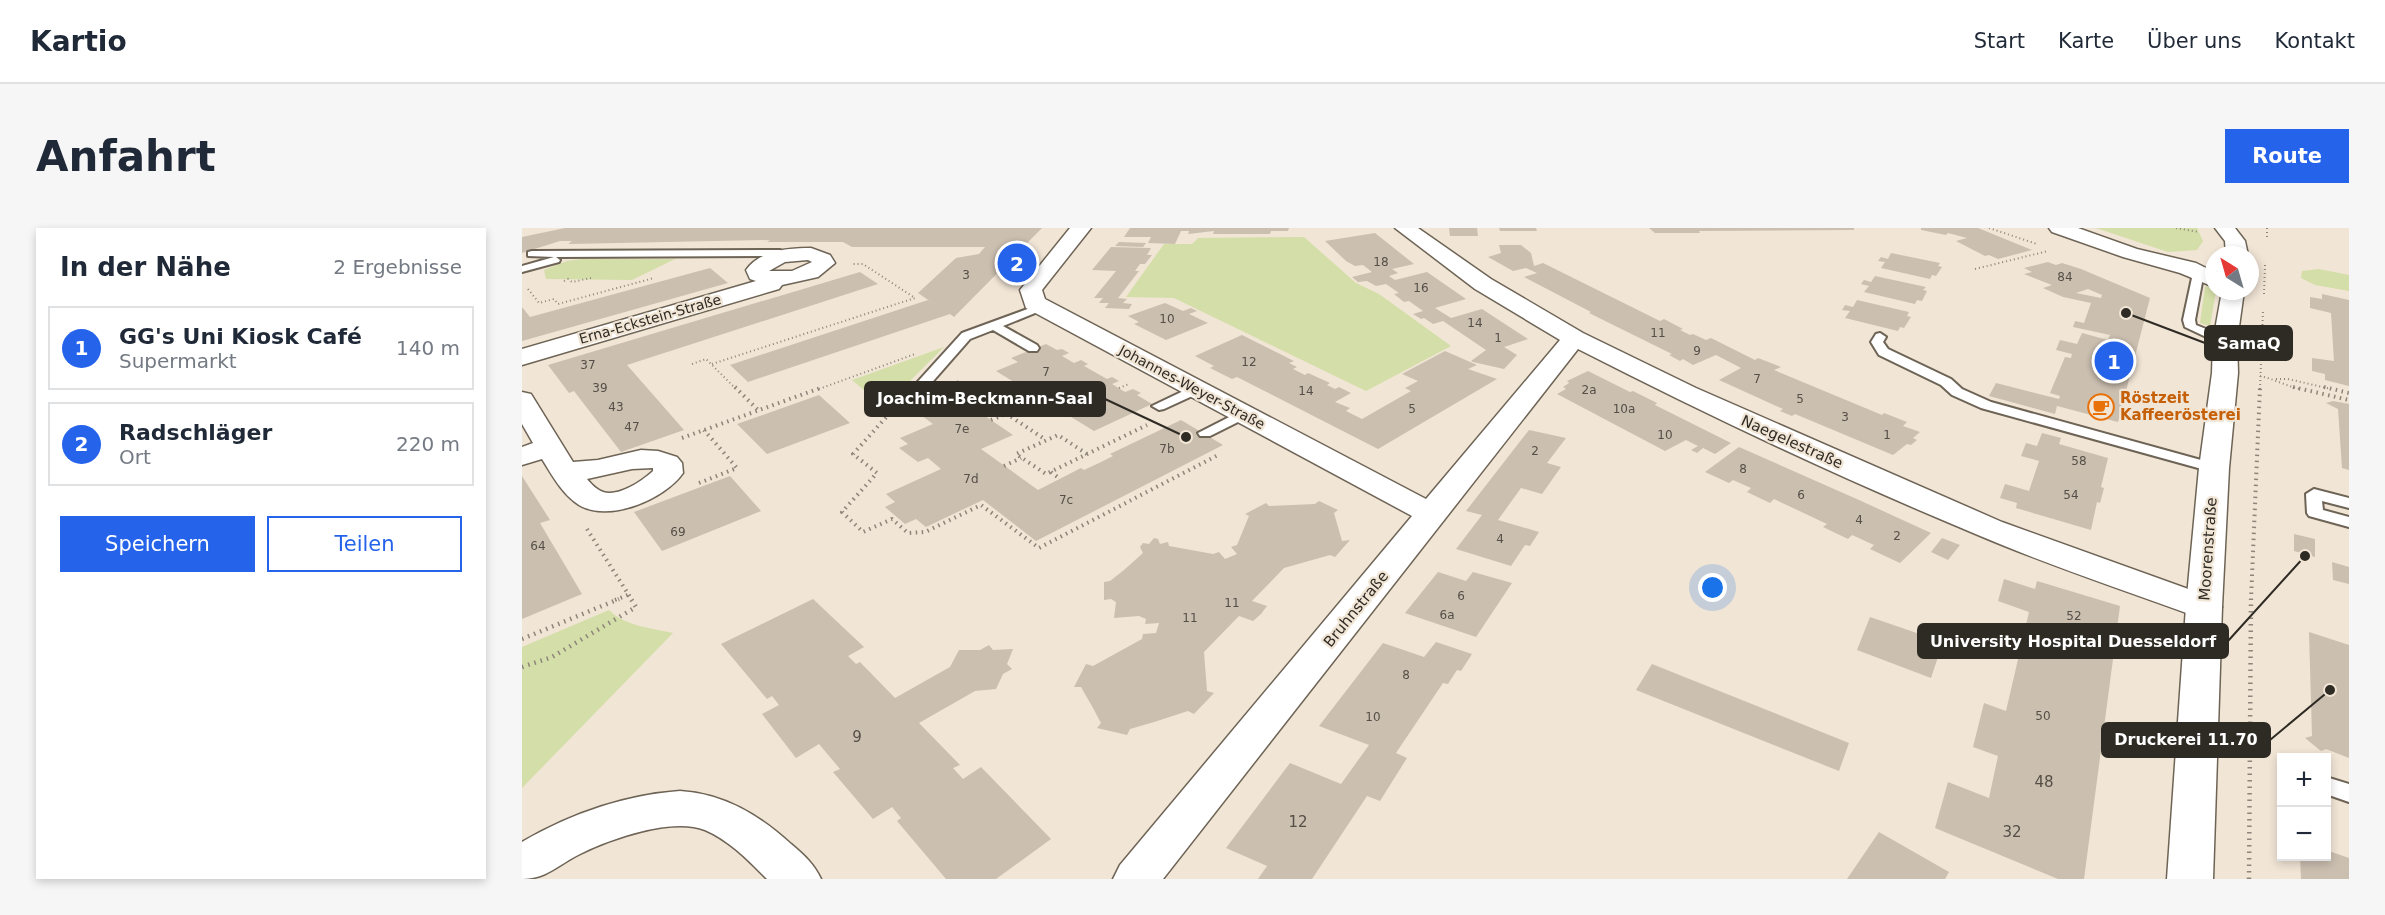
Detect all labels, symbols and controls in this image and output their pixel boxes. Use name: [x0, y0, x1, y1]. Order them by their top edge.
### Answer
text: Kartio: [30, 25, 127, 58]
text: Start: [1974, 29, 2025, 53]
text: Karte: [2058, 29, 2114, 53]
text: Über uns: [2147, 29, 2242, 53]
text: Kontakt: [2275, 29, 2355, 53]
button: Route: [2225, 129, 2349, 183]
text: Anfahrt: [36, 132, 216, 181]
pin: 2: [998, 240, 1036, 285]
north arrow: [2205, 246, 2259, 300]
text: In der Nähe: [60, 252, 231, 282]
text: 2 Ergebnisse: [333, 255, 462, 279]
house number: 18: [1373, 255, 1389, 269]
house number: 3: [962, 268, 970, 282]
house number: 84: [2057, 270, 2073, 284]
house number: 16: [1413, 281, 1429, 295]
street label: Erna-Eckstein-Straße: [577, 291, 723, 347]
house number: 10: [1159, 312, 1175, 326]
house number: 14: [1467, 316, 1483, 330]
text: GG's Uni Kiosk Café: [119, 324, 362, 349]
house number: 11: [1650, 326, 1666, 340]
callout: SamaQ: [2205, 326, 2292, 360]
house number: 1: [1494, 331, 1502, 345]
text: SamaQ: [2217, 334, 2281, 353]
text: 1: [75, 336, 88, 360]
text: 140 m: [396, 336, 460, 360]
pin: 1: [2094, 338, 2134, 384]
street label: Johannes-Weyer-Straße: [1115, 341, 1268, 432]
house number: 9: [1693, 344, 1701, 358]
text: Supermarkt: [119, 349, 237, 373]
house number: 12: [1241, 355, 1257, 369]
house number: 37: [580, 358, 596, 372]
house number: 7: [1042, 365, 1050, 379]
house number: 7: [1753, 372, 1761, 386]
house number: 39: [592, 381, 608, 395]
callout: Joachim-Beckmann-Saal: [865, 382, 1105, 416]
house number: 2a: [1582, 383, 1597, 397]
house number: 14: [1298, 384, 1314, 398]
text: Joachim-Beckmann-Saal: [876, 389, 1093, 408]
place label: Röstzeit Kaffeerösterei: [2120, 389, 2241, 424]
house number: 5: [1796, 392, 1804, 406]
cafe icon: Röstzeit Kaffeerösterei: [2086, 392, 2116, 422]
house number: 43: [608, 400, 624, 414]
house number: 5: [1408, 402, 1416, 416]
house number: 10a: [1613, 402, 1635, 416]
house number: 3: [1841, 410, 1849, 424]
street label: Naegelestraße: [1738, 412, 1846, 472]
text: Radschläger: [119, 420, 272, 445]
house number: 47: [624, 420, 640, 434]
house number: 7e: [954, 422, 970, 436]
house number: 10: [1657, 428, 1673, 442]
house number: 1: [1883, 428, 1891, 442]
text: 2: [75, 432, 88, 456]
text: 220 m: [396, 432, 460, 456]
house number: 7b: [1159, 442, 1175, 456]
house number: 2: [1531, 444, 1539, 458]
text: Ort: [119, 445, 151, 469]
house number: 58: [2071, 454, 2087, 468]
house number: 8: [1739, 462, 1747, 476]
house number: 7d: [963, 472, 979, 486]
house number: 6: [1797, 488, 1805, 502]
house number: 54: [2063, 488, 2079, 502]
house number: 7c: [1059, 493, 1073, 507]
street label: Moorenstraße: [2195, 497, 2221, 601]
house number: 4: [1855, 513, 1863, 527]
button: Speichern: [60, 516, 255, 572]
button: Teilen: [267, 516, 462, 572]
house number: 69: [670, 525, 686, 539]
house number: 2: [1893, 529, 1901, 543]
house number: 4: [1496, 532, 1504, 546]
house number: 64: [530, 539, 546, 553]
street label: Bruhnstraße: [1320, 567, 1392, 651]
your location: [1698, 573, 1727, 602]
house number: 6: [1457, 589, 1465, 603]
house number: 11: [1224, 596, 1240, 610]
house number: 6a: [1440, 608, 1455, 622]
house number: 52: [2066, 609, 2082, 623]
house number: 11: [1182, 611, 1198, 625]
callout: University Hospital Duesseldorf: [1918, 624, 2228, 658]
text: University Hospital Duesseldorf: [1930, 632, 2217, 651]
house number: 8: [1402, 668, 1410, 682]
house number: 50: [2035, 709, 2051, 723]
house number: 10: [1365, 710, 1381, 724]
callout: Druckerei 11.70: [2102, 723, 2270, 757]
house number: 9: [852, 728, 862, 746]
text: Druckerei 11.70: [2114, 730, 2258, 749]
map controls: [2277, 753, 2331, 861]
button: +: [2277, 753, 2331, 807]
house number: 48: [2034, 773, 2054, 791]
button: −: [2277, 807, 2331, 861]
house number: 12: [1288, 813, 1308, 831]
house number: 32: [2002, 823, 2022, 841]

